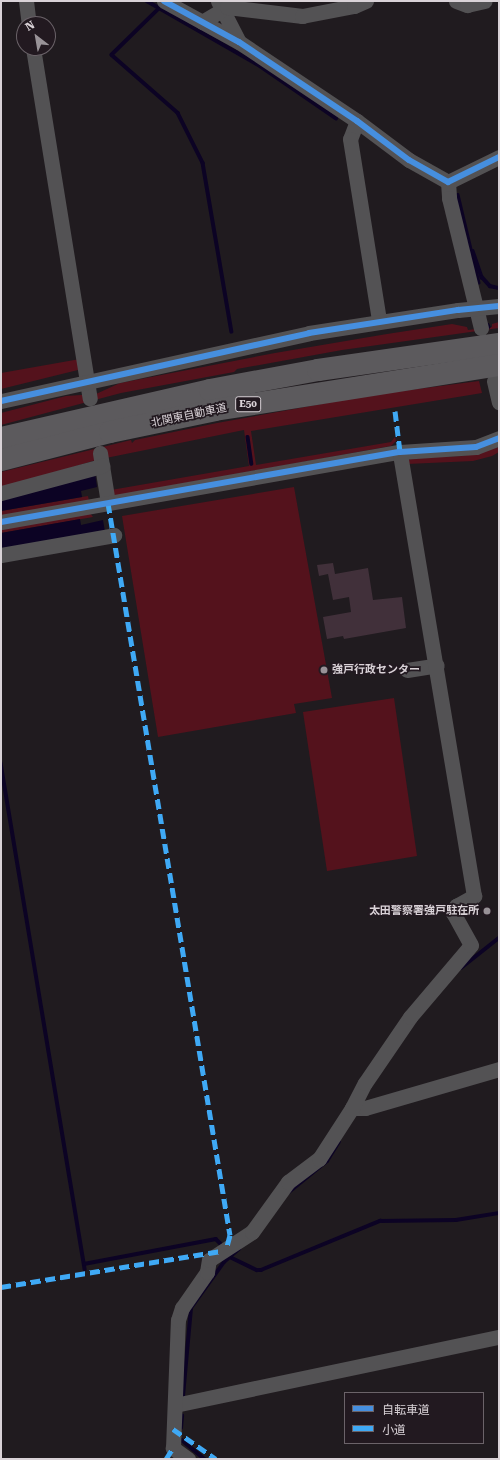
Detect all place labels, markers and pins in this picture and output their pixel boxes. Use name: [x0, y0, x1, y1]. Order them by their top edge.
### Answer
place label: 強戸行政センター: [332, 663, 420, 677]
marker: 強戸行政センター: [319, 665, 329, 675]
place label: 太田警察署強戸駐在所: [369, 904, 479, 918]
marker: 太田警察署強戸駐在所: [482, 906, 492, 916]

